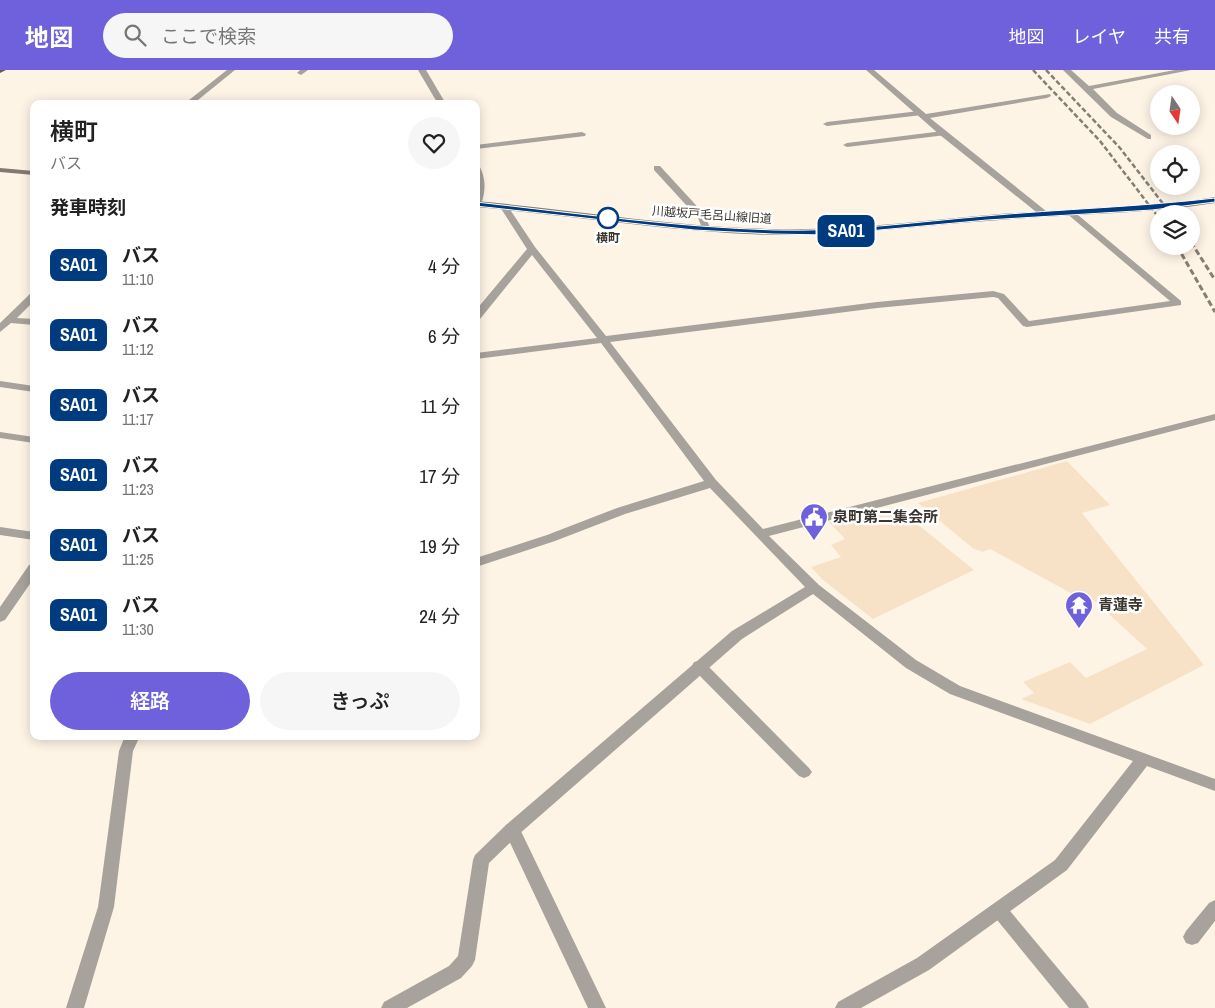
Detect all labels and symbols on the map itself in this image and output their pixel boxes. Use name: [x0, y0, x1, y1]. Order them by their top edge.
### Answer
north arrow: [1150, 85, 1200, 135]
street label: 川越坂戸毛呂山線旧道: [652, 203, 772, 227]
marker: 横町: [597, 207, 619, 229]
line badge: SA01: [811, 215, 881, 247]
place label: 横町: [596, 230, 620, 246]
public building icon: 泉町第二集会所: [799, 502, 829, 541]
place label: 泉町第二集会所: [833, 506, 938, 527]
temple icon: 青蓮寺: [1064, 590, 1094, 629]
place label: 青蓮寺: [1098, 594, 1143, 615]

